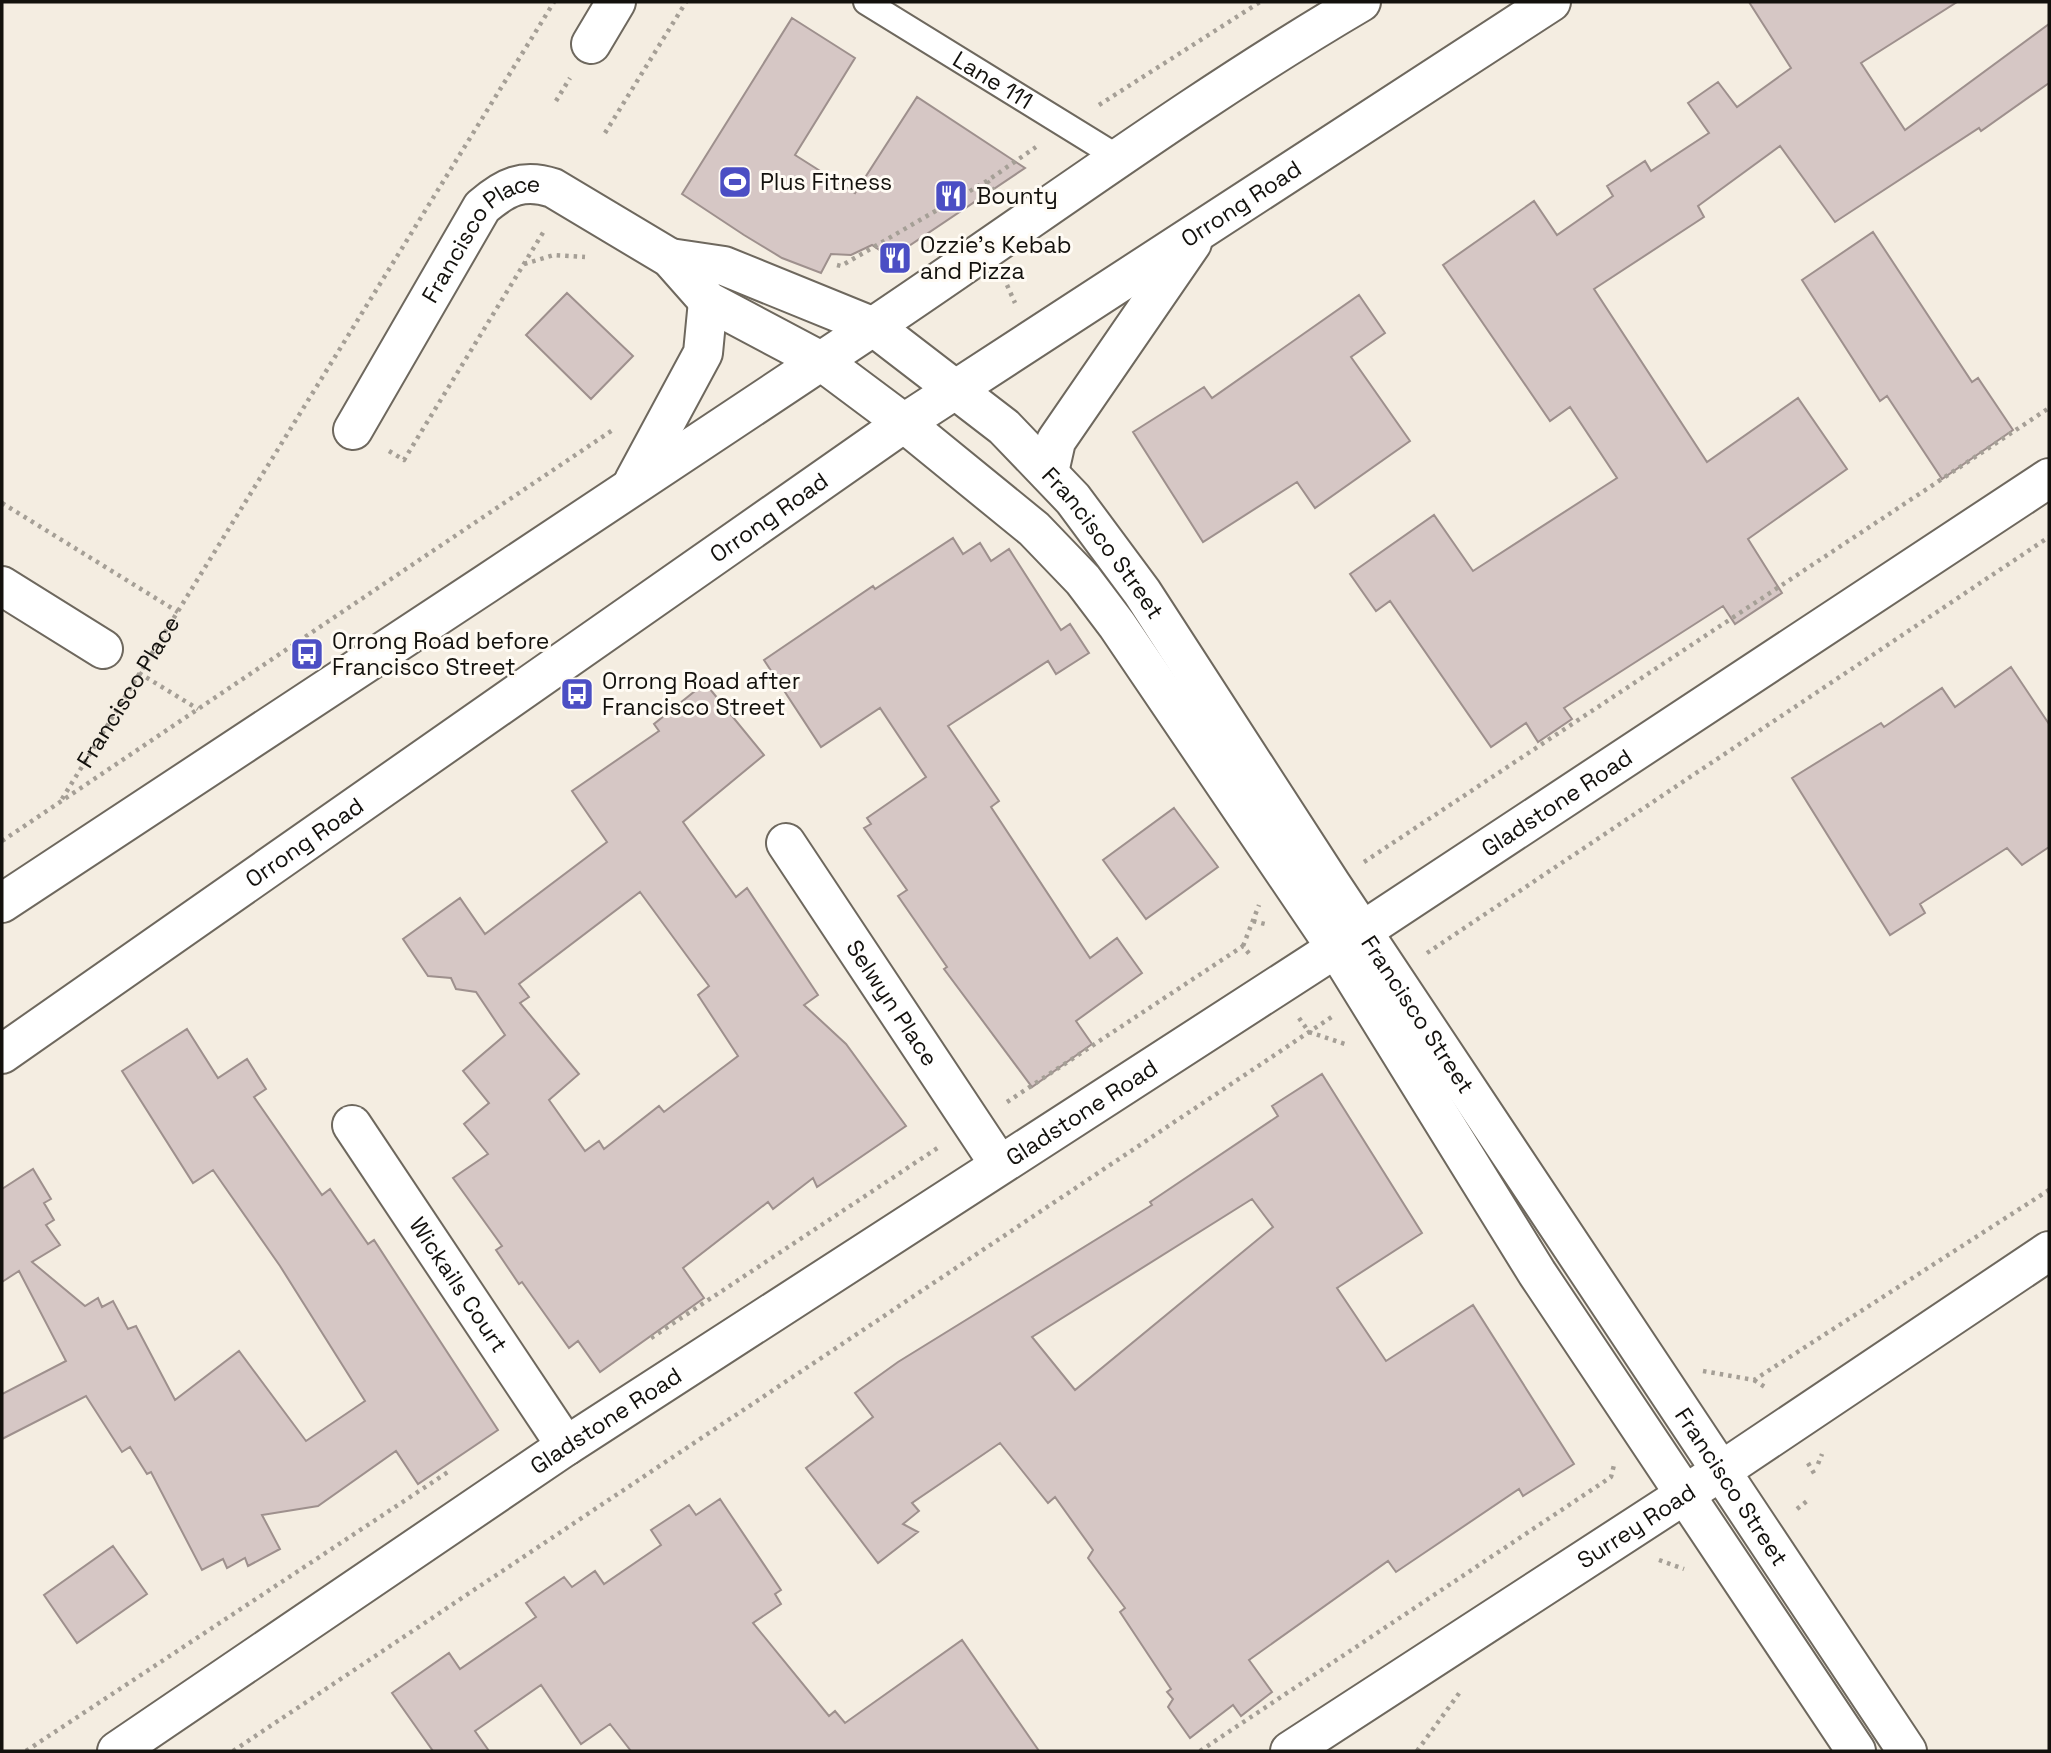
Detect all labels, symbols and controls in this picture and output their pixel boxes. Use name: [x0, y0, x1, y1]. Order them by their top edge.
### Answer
street label: Lane 111: [947, 44, 1038, 116]
street label: Orrong Road: [1175, 153, 1307, 254]
sports icon: Plus Fitness: [716, 163, 754, 201]
place label: Plus Fitness: [760, 167, 892, 197]
street label: Francisco Place: [415, 169, 541, 308]
restaurant icon: Bounty: [932, 177, 970, 215]
place label: Bounty: [976, 181, 1058, 211]
place label: Ozzie's Kebab and Pizza: [920, 230, 1072, 286]
restaurant icon: Ozzie's Kebab and Pizza: [876, 239, 914, 277]
street label: Francisco Street: [1035, 461, 1171, 625]
street label: Orrong Road: [704, 466, 834, 569]
street label: Francisco Place: [70, 610, 186, 773]
place label: Orrong Road before Francisco Street: [332, 626, 549, 682]
bus stop icon: Orrong Road before Francisco Street: [288, 635, 326, 673]
place label: Orrong Road after Francisco Street: [602, 666, 800, 722]
bus stop icon: Orrong Road after Francisco Street: [558, 675, 596, 713]
street label: Gladstone Road: [1475, 742, 1638, 864]
street label: Orrong Road: [239, 791, 369, 894]
street label: Francisco Street: [1354, 930, 1481, 1099]
street label: Selwyn Place: [839, 934, 945, 1072]
street label: Gladstone Road: [1000, 1052, 1163, 1173]
street label: Wickails Court: [403, 1211, 514, 1358]
street label: Gladstone Road: [524, 1360, 687, 1481]
street label: Francisco Street: [1668, 1402, 1795, 1572]
street label: Surrey Road: [1571, 1477, 1701, 1575]

